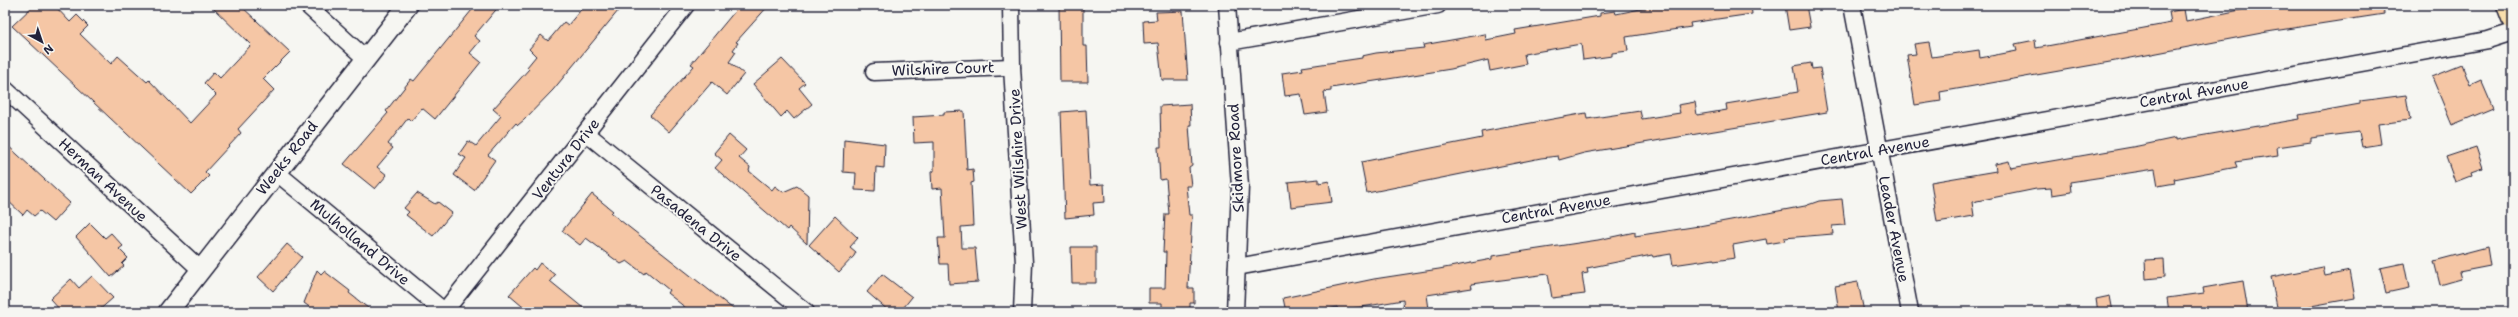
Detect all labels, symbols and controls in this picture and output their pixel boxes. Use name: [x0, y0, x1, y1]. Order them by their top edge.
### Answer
north arrow: [22, 22, 62, 62]
text: N: [40, 41, 56, 58]
street label: Wilshire Court: [891, 57, 995, 81]
street label: Central Avenue: [2138, 74, 2250, 112]
street label: West Wilshire Drive: [1004, 88, 1032, 230]
street label: Skidmore Road: [1223, 102, 1249, 213]
street label: Ventura Drive: [528, 114, 604, 204]
street label: Weeks Road: [252, 116, 323, 199]
street label: Central Avenue: [1819, 132, 1931, 170]
street label: Herman Avenue: [54, 133, 152, 227]
street label: Leader Avenue: [1874, 174, 1914, 284]
street label: Pasadena Drive: [646, 180, 746, 266]
street label: Central Avenue: [1500, 190, 1612, 228]
street label: Mulholland Drive: [306, 194, 414, 290]

